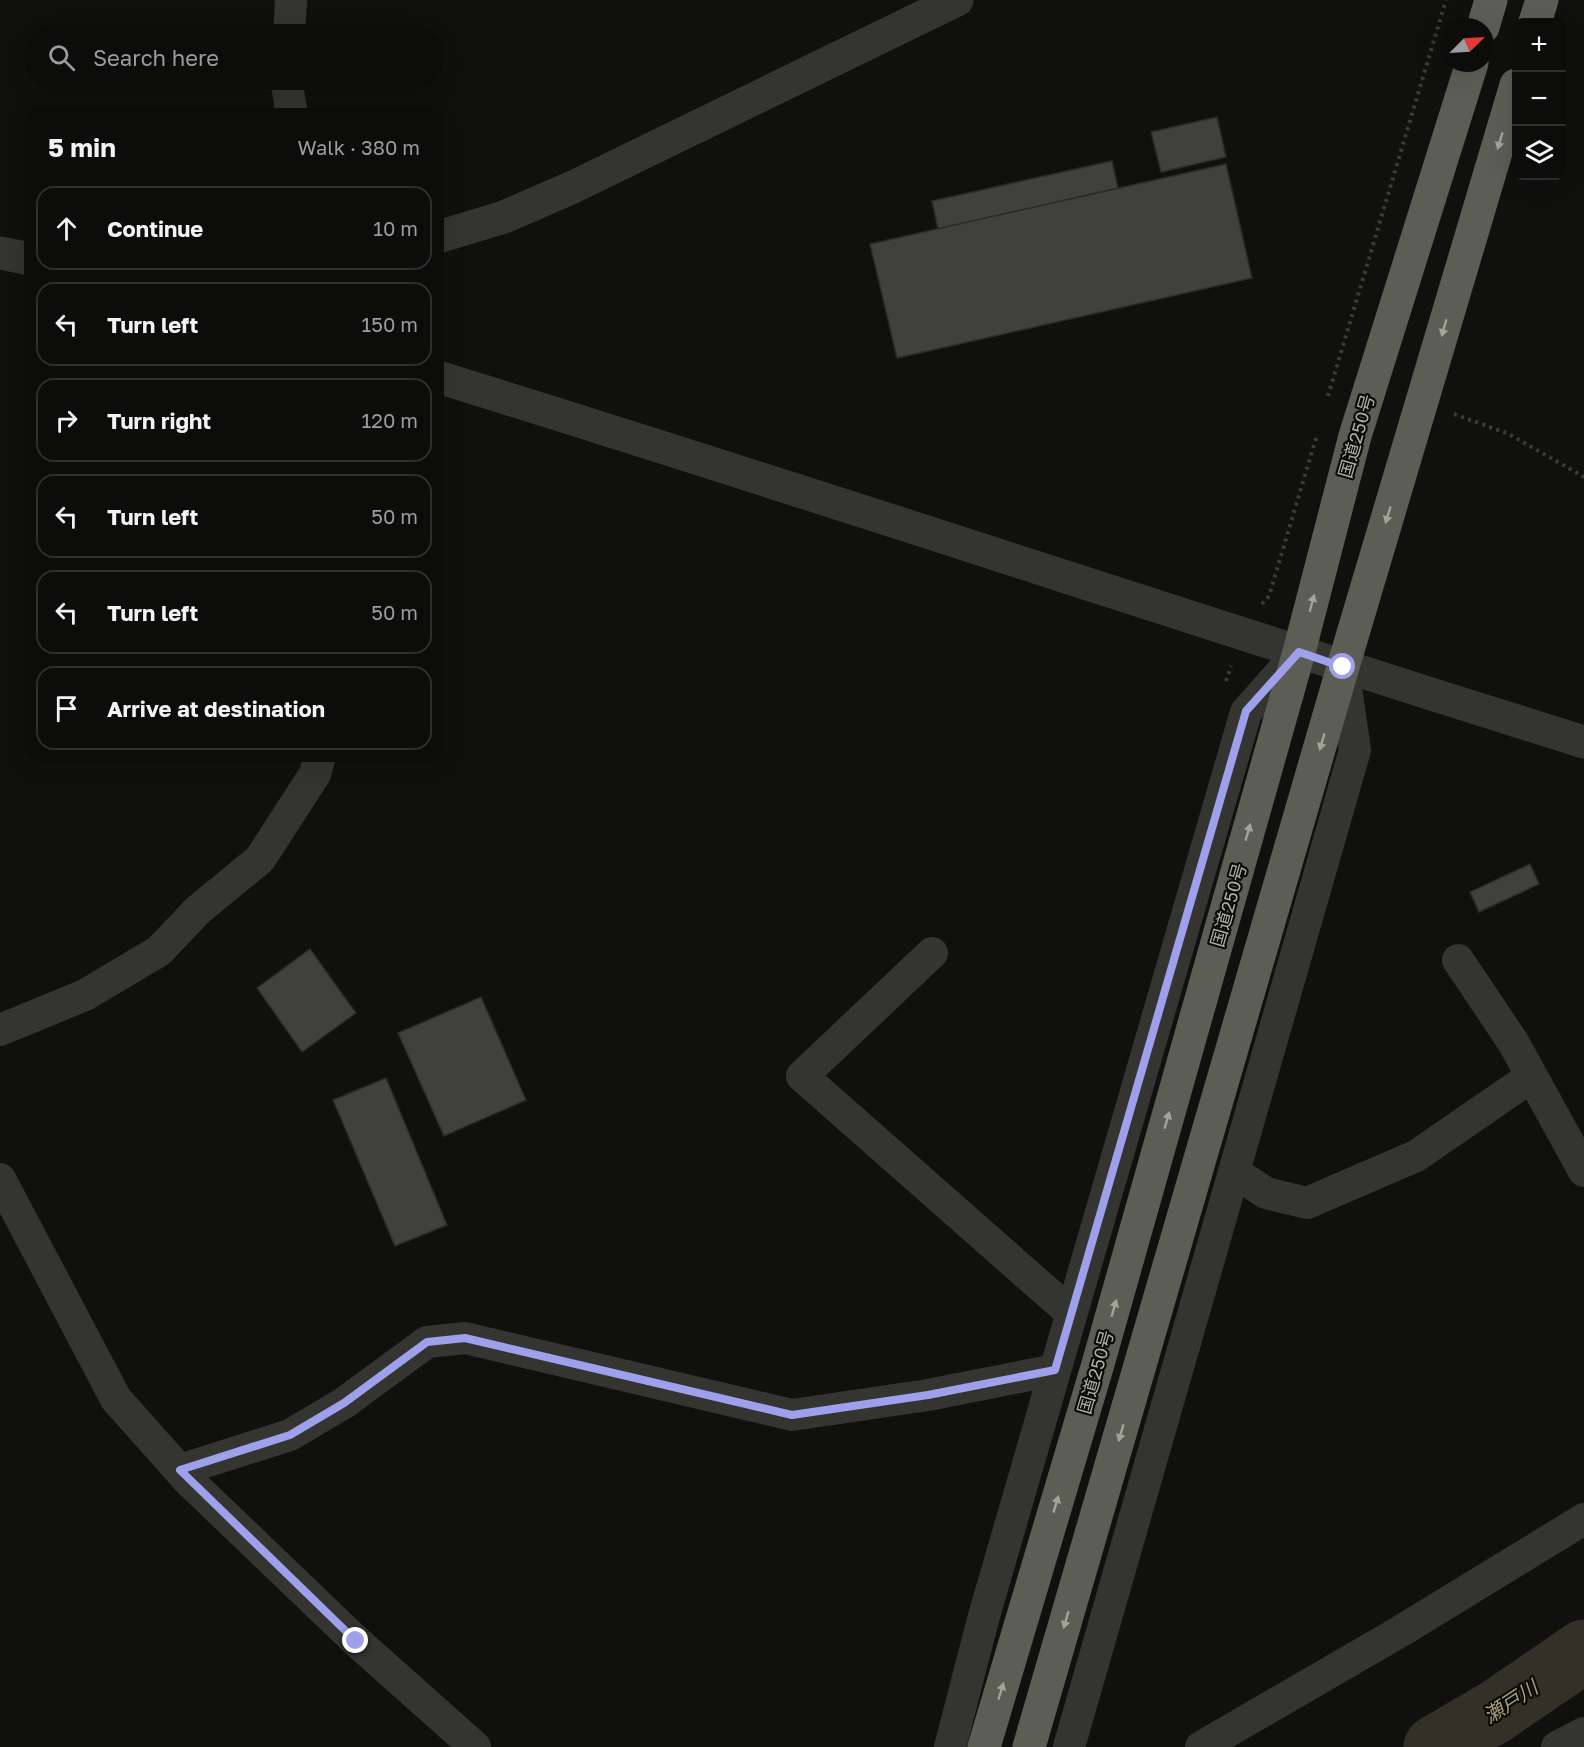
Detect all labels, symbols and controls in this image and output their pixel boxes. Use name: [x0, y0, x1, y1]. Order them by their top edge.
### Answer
north arrow: [1440, 18, 1494, 72]
map controls: [1512, 18, 1566, 180]
button: +: [1512, 18, 1566, 72]
search box: [24, 24, 444, 90]
icon: search: [45, 41, 78, 74]
text: Search here: [93, 44, 219, 71]
button: −: [1512, 72, 1566, 126]
button: layers: [1512, 126, 1566, 180]
text: 5 min: [48, 132, 116, 163]
one-way arrow: [1495, 132, 1504, 150]
text: Walk · 380 m: [298, 135, 420, 159]
icon: ahead: [50, 212, 83, 245]
text: Continue: [107, 215, 203, 242]
text: 10 m: [373, 216, 418, 240]
icon: left: [50, 308, 83, 341]
text: Turn left: [107, 311, 198, 338]
text: 150 m: [362, 312, 418, 336]
one-way arrow: [1439, 319, 1448, 337]
street label: 国道250号: [1334, 392, 1378, 480]
icon: right: [50, 404, 83, 437]
text: Turn right: [107, 407, 211, 434]
text: 120 m: [362, 408, 418, 432]
icon: left: [50, 500, 83, 533]
text: Turn left: [107, 503, 198, 530]
text: 50 m: [371, 504, 418, 528]
one-way arrow: [1383, 506, 1392, 524]
one-way arrow: [1307, 594, 1317, 612]
icon: left: [50, 596, 83, 629]
text: Turn left: [107, 599, 198, 626]
text: 50 m: [371, 600, 418, 624]
route start: [1329, 653, 1355, 679]
icon: arrive: [50, 692, 83, 725]
text: Arrive at destination: [107, 695, 325, 722]
one-way arrow: [1316, 733, 1326, 751]
one-way arrow: [1244, 822, 1253, 840]
street label: 国道250号: [1206, 861, 1250, 949]
one-way arrow: [1163, 1111, 1172, 1129]
one-way arrow: [1110, 1299, 1119, 1317]
street label: 国道250号: [1073, 1328, 1117, 1416]
one-way arrow: [1116, 1424, 1125, 1442]
one-way arrow: [1052, 1495, 1061, 1513]
one-way arrow: [1061, 1611, 1070, 1629]
route end: [342, 1627, 368, 1653]
water label: 瀬戸川: [1478, 1674, 1543, 1727]
one-way arrow: [997, 1682, 1006, 1700]

